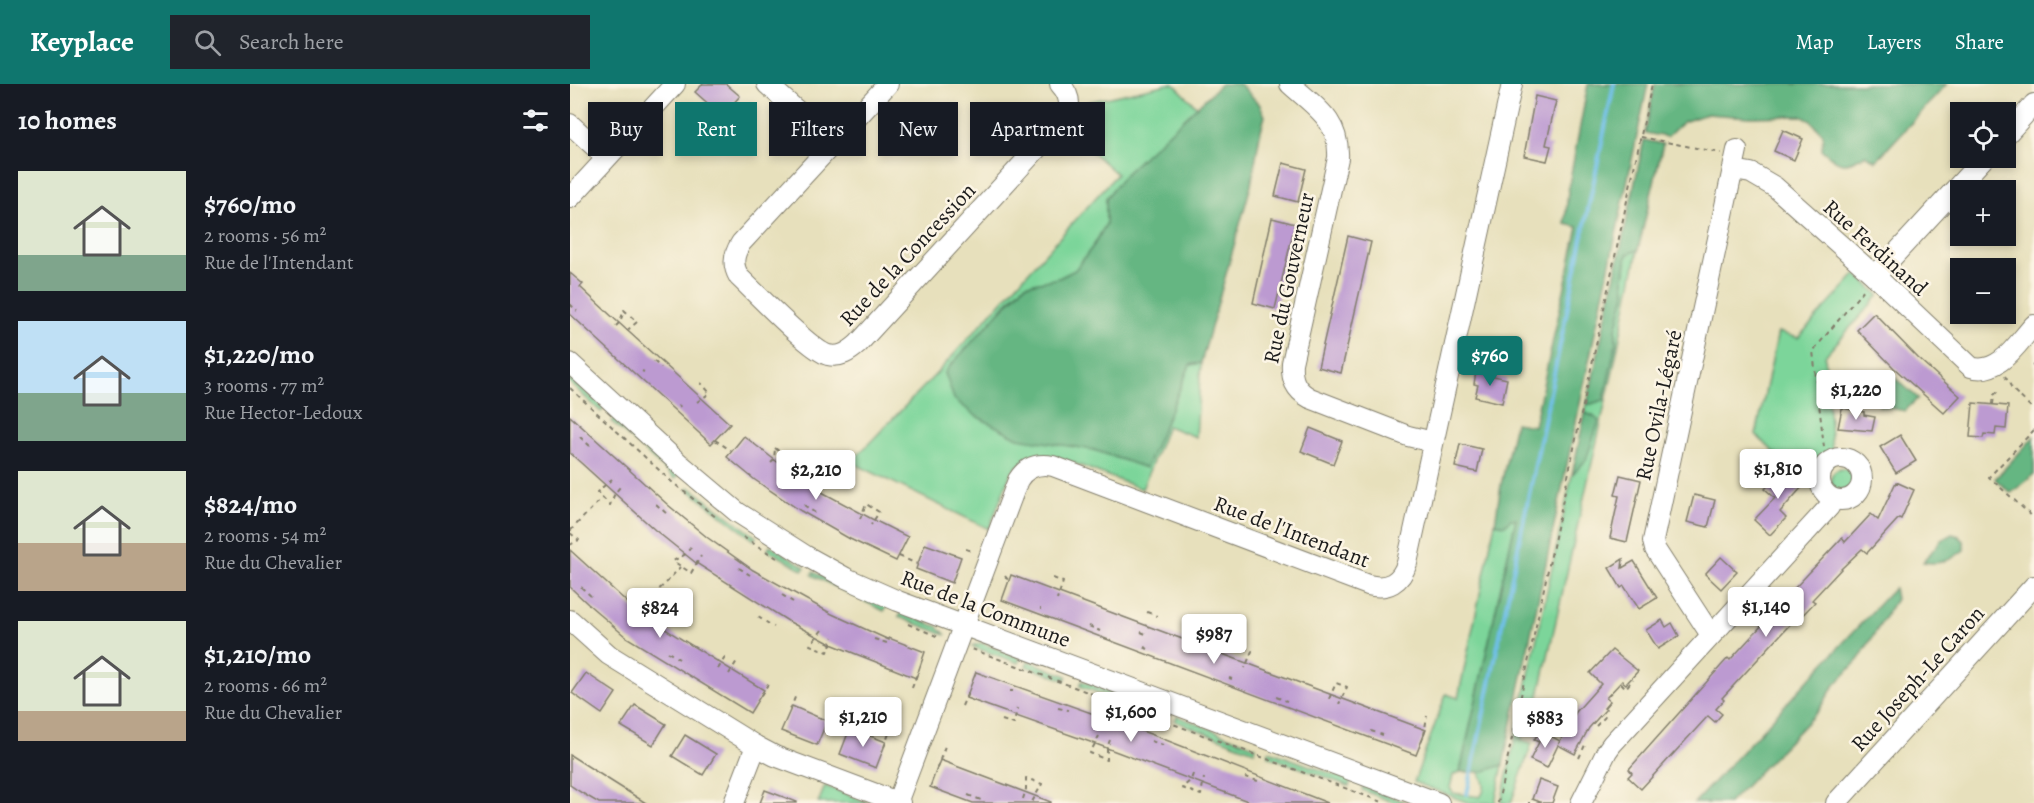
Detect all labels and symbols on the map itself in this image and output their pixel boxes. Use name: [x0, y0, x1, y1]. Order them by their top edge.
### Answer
street label: Rue de la Concession: [833, 176, 982, 333]
street label: Rue du Gouverneur: [1256, 190, 1322, 366]
street label: Rue Ferdinand: [1816, 193, 1934, 303]
street label: Rue Ovila-Légaré: [1628, 327, 1690, 483]
pin: $760: [1454, 336, 1526, 387]
pin: $1,220: [1807, 370, 1905, 421]
pin: $1,810: [1729, 449, 1827, 500]
pin: $2,210: [767, 450, 865, 501]
street label: Rue de l'Intendant: [1209, 488, 1374, 575]
street label: Rue de la Commune: [896, 563, 1075, 655]
pin: $1,140: [1717, 587, 1815, 638]
pin: $824: [624, 588, 696, 639]
street label: Rue Joseph-Le Caron: [1844, 599, 1991, 758]
pin: $987: [1178, 614, 1250, 665]
pin: $1,600: [1082, 692, 1180, 743]
pin: $1,210: [814, 697, 912, 748]
pin: $883: [1509, 698, 1581, 749]

